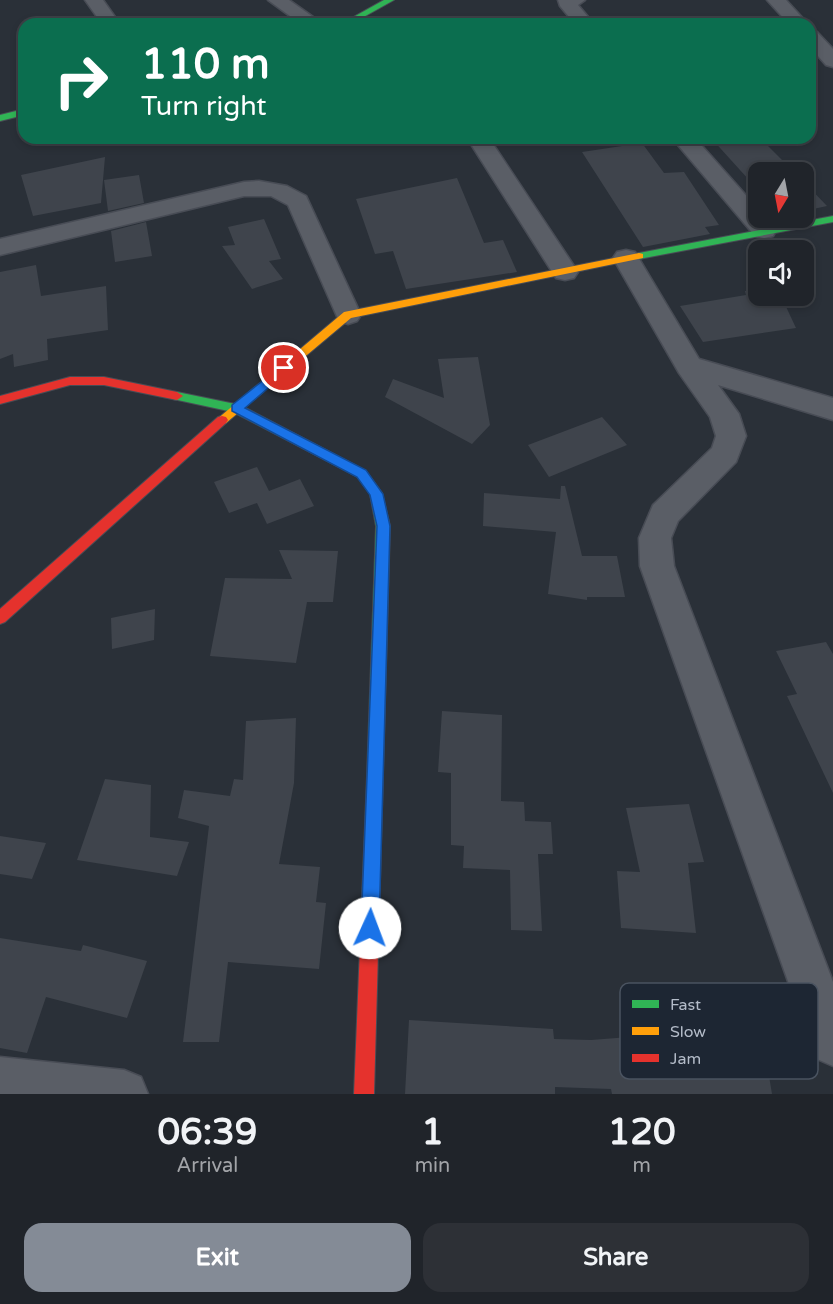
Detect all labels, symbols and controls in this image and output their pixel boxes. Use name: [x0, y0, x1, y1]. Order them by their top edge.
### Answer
text: 110 m: [141, 39, 270, 90]
icon: right: [42, 42, 120, 120]
text: Turn right: [141, 90, 267, 123]
north arrow: [748, 162, 814, 228]
map controls: [748, 162, 814, 306]
button: sound: [748, 240, 814, 306]
pin: [258, 342, 309, 393]
icon: arrive: [267, 351, 300, 384]
position arrow: [338, 896, 402, 960]
legend: [620, 983, 818, 1079]
text: Fast: [670, 995, 701, 1015]
text: Slow: [670, 1022, 706, 1042]
text: Jam: [670, 1049, 701, 1069]
text: 06:39: [157, 1111, 257, 1154]
text: 1: [421, 1111, 444, 1154]
text: 120: [608, 1111, 676, 1154]
text: Arrival: [176, 1154, 238, 1178]
text: min: [415, 1154, 450, 1178]
text: m: [632, 1154, 651, 1178]
button: Exit: [24, 1223, 411, 1292]
button: Share: [423, 1223, 809, 1292]

